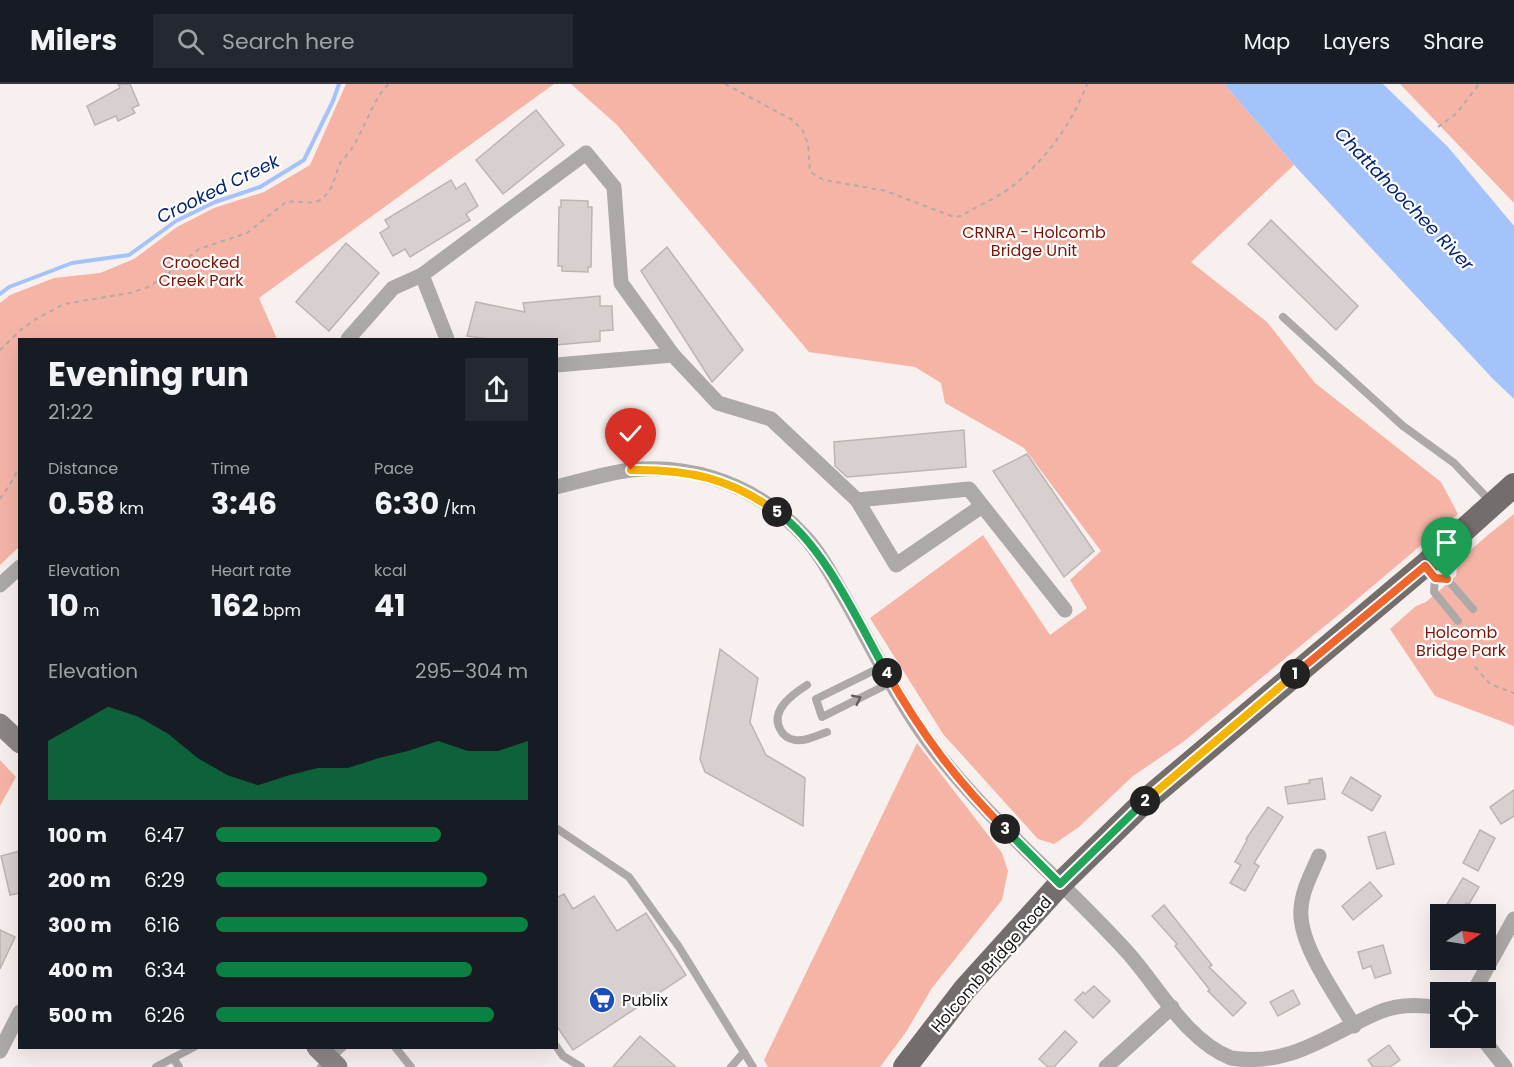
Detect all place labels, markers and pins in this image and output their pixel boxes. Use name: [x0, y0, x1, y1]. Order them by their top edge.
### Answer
pin: [605, 408, 656, 470]
pin: 5: [762, 497, 792, 527]
pin: [1421, 517, 1472, 579]
pin: 4: [872, 658, 902, 688]
pin: 1: [1280, 659, 1310, 689]
pin: 2: [1130, 786, 1160, 816]
pin: 3: [990, 814, 1020, 844]
supermarket icon: Publix: [587, 985, 617, 1015]
place label: Publix: [622, 989, 668, 1012]

